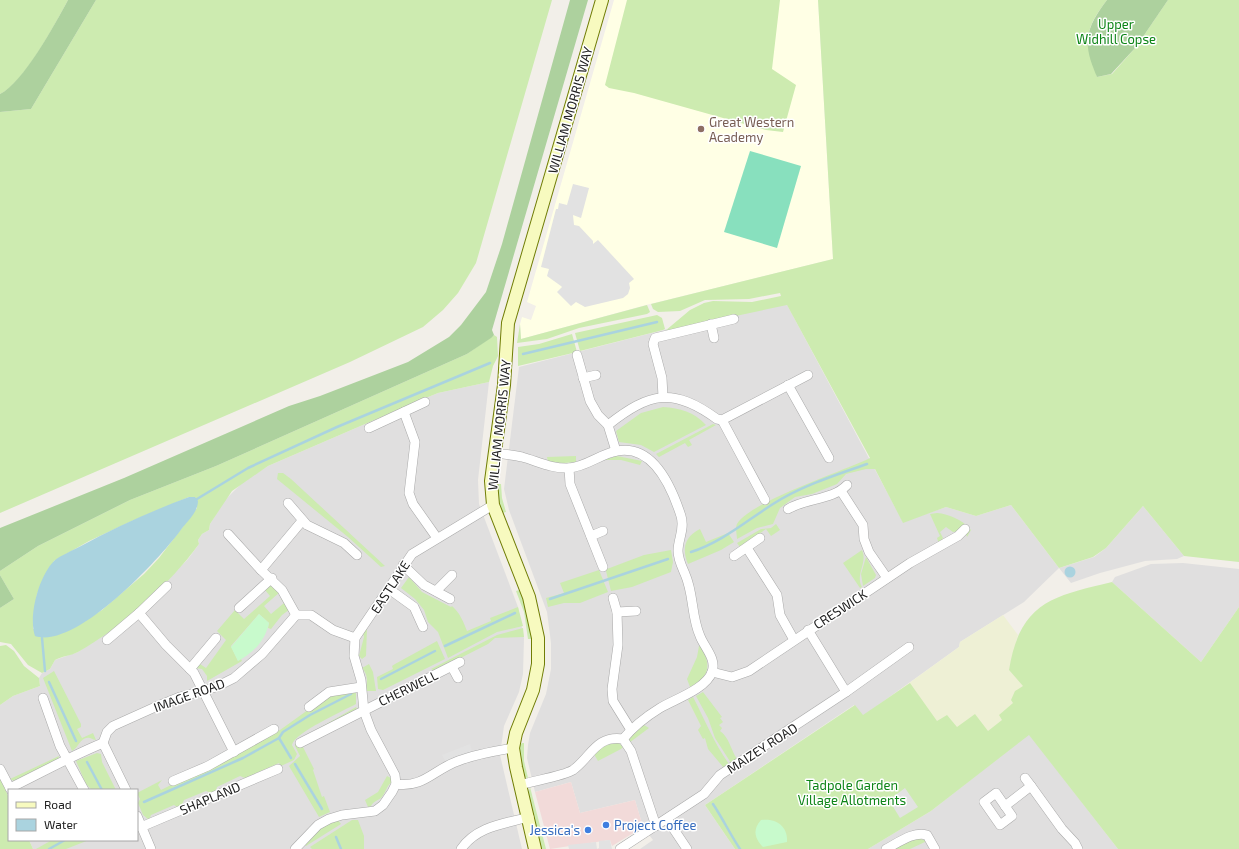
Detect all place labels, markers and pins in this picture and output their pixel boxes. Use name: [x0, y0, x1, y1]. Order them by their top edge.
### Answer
place label: Great Western Academy: [709, 114, 794, 145]
marker: Great Western Academy: [696, 124, 706, 134]
place label: Project Coffee: [614, 817, 696, 833]
marker: Project Coffee: [601, 820, 611, 830]
place label: Jessica's: [529, 822, 580, 838]
marker: Jessica's: [583, 825, 593, 835]

